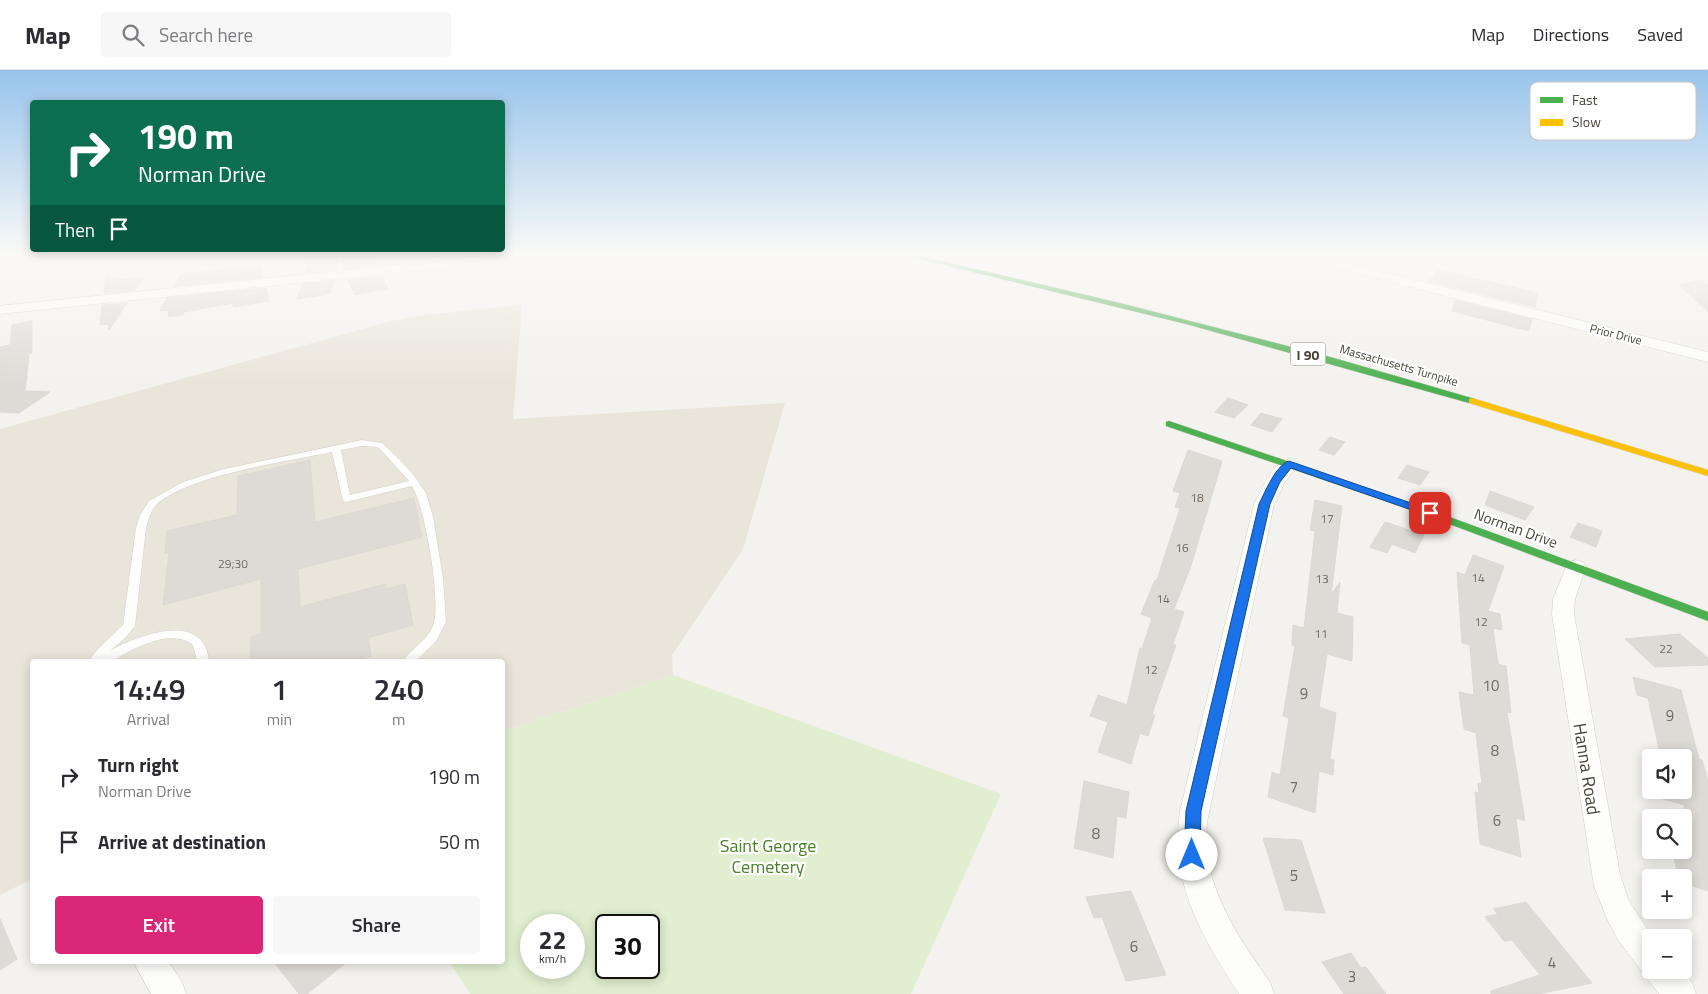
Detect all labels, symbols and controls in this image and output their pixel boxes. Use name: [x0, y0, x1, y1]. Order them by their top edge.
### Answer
search box: [101, 12, 451, 57]
text: Map: [25, 17, 71, 53]
text: Search here: [159, 20, 253, 49]
icon: search: [119, 21, 147, 49]
text: Map: [1471, 21, 1505, 48]
text: Directions: [1533, 21, 1609, 48]
text: Saved: [1637, 21, 1683, 48]
legend: [1530, 82, 1696, 140]
text: Fast: [1572, 89, 1597, 110]
text: 190 m: [138, 109, 234, 163]
text: Slow: [1572, 111, 1601, 132]
icon: right: [55, 120, 120, 185]
text: Norman Drive: [138, 157, 266, 191]
text: Then: [55, 215, 95, 244]
icon: arrive: [105, 215, 133, 243]
street label: Prior Drive: [1588, 318, 1644, 350]
street label: Massachusetts Turnpike: [1338, 339, 1460, 391]
road number: I 90: [1290, 342, 1326, 366]
house number: 18: [1190, 488, 1204, 507]
pin: [1409, 492, 1451, 534]
icon: arrive: [1416, 499, 1444, 527]
street label: Norman Drive: [1471, 502, 1561, 554]
house number: 17: [1320, 509, 1334, 528]
house number: 16: [1175, 538, 1189, 557]
house number: 29;30: [218, 554, 248, 573]
house number: 14: [1471, 568, 1485, 587]
house number: 13: [1315, 569, 1329, 588]
house number: 14: [1156, 589, 1170, 608]
house number: 12: [1474, 612, 1488, 631]
house number: 11: [1314, 624, 1328, 643]
house number: 22: [1659, 639, 1673, 658]
house number: 12: [1144, 660, 1158, 679]
text: 14:49: [111, 666, 186, 712]
text: 1: [271, 666, 288, 712]
text: 240: [373, 666, 424, 712]
house number: 10: [1483, 674, 1499, 697]
house number: 9: [1300, 682, 1308, 705]
house number: 9: [1666, 704, 1674, 727]
text: Arrival: [127, 707, 170, 731]
text: min: [267, 707, 292, 731]
text: m: [392, 707, 405, 731]
street label: Hanna Road: [1566, 721, 1608, 817]
house number: 8: [1491, 739, 1499, 762]
map controls: [1642, 749, 1692, 979]
button: sound: [1642, 749, 1692, 799]
text: Turn right: [98, 750, 179, 779]
text: 190 m: [428, 762, 480, 791]
icon: right: [55, 763, 83, 791]
house number: 7: [1290, 775, 1298, 798]
text: Norman Drive: [98, 779, 191, 803]
house number: 6: [1493, 809, 1501, 832]
button: search: [1642, 809, 1692, 859]
house number: 8: [1092, 822, 1100, 845]
text: Arrive at destination: [98, 827, 266, 856]
text: 50 m: [439, 827, 480, 856]
icon: arrive: [55, 828, 83, 856]
position arrow: [1165, 828, 1217, 880]
park label: Saint George Cemetery: [720, 832, 816, 880]
house number: 5: [1290, 864, 1298, 887]
button: +: [1642, 869, 1692, 919]
button: Exit: [55, 896, 263, 954]
button: Share: [273, 896, 480, 954]
speed limit sign: 30: [595, 914, 660, 979]
text: 22: [538, 921, 567, 959]
button: −: [1642, 929, 1692, 979]
house number: 6: [1130, 935, 1138, 958]
text: km/h: [539, 949, 566, 968]
house number: 4: [1548, 951, 1556, 974]
house number: 3: [1348, 965, 1356, 988]

